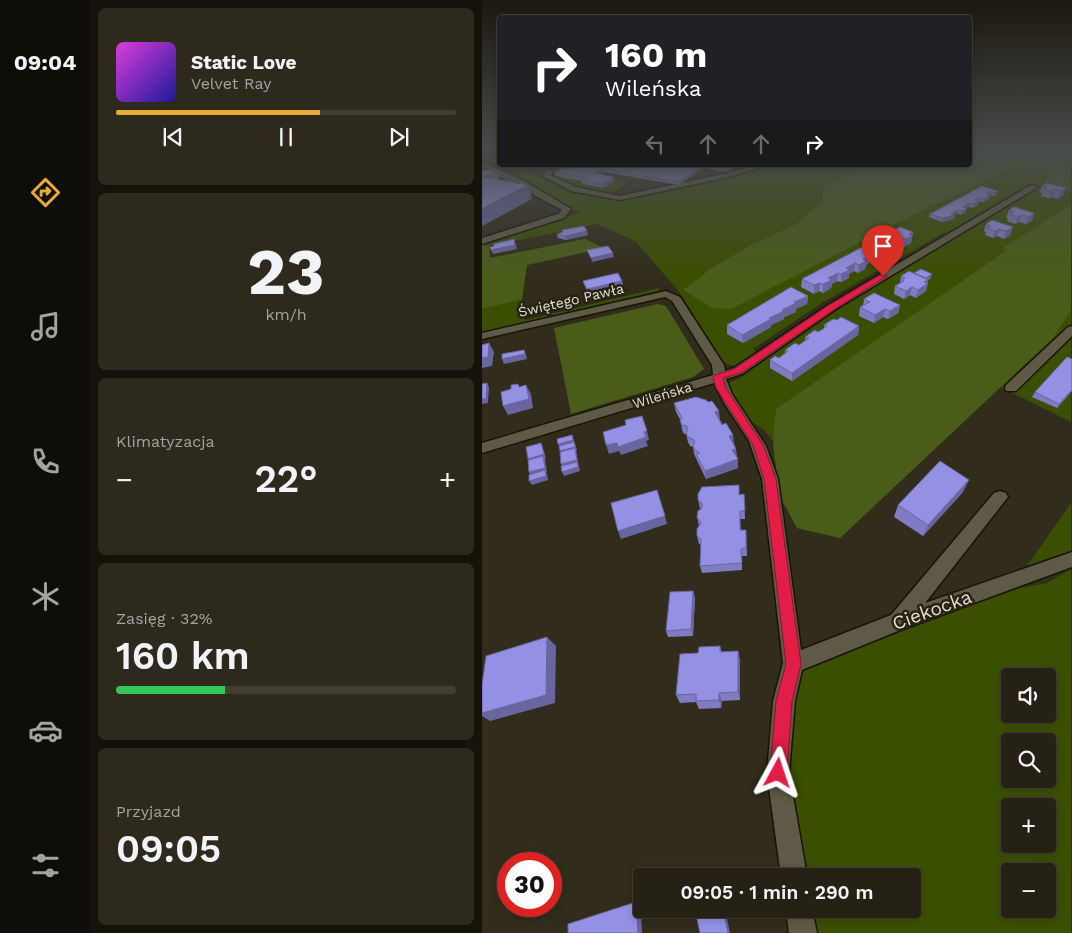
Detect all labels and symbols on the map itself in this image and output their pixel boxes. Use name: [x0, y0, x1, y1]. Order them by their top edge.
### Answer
pin: [862, 225, 904, 276]
street label: Świętego Pawła: [517, 280, 625, 320]
street label: Wileńska: [630, 378, 694, 412]
street label: Ciekocka: [889, 585, 975, 635]
position arrow: [751, 746, 803, 798]
speed limit sign: 30: [497, 852, 562, 917]

